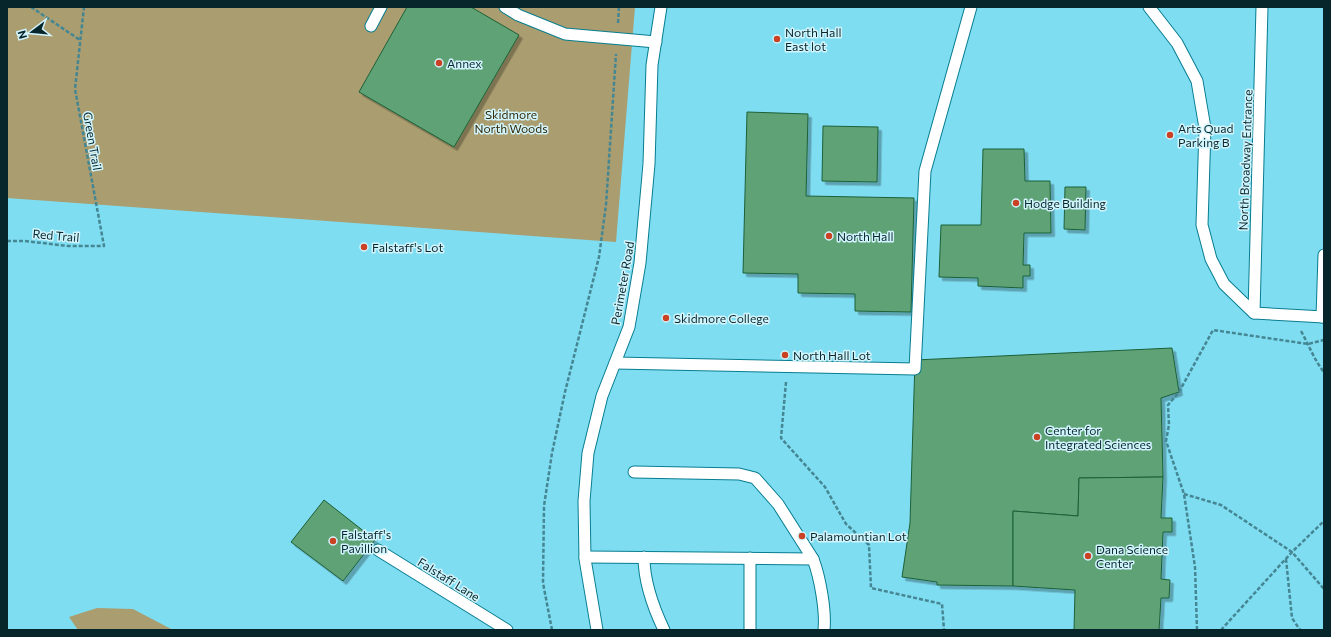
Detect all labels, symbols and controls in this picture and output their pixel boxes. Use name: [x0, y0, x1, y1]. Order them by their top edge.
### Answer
north arrow: [12, 12, 52, 52]
place label: North Hall East lot: [785, 25, 841, 53]
text: N: [15, 29, 29, 41]
marker: North Hall East lot: [772, 34, 782, 44]
place label: Annex: [447, 56, 482, 70]
marker: Annex: [434, 58, 444, 68]
street label: North Broadway Entrance: [1236, 89, 1254, 231]
park label: Skidmore North Woods: [474, 107, 548, 135]
street label: Green Trail: [81, 111, 105, 171]
place label: Arts Quad Parking B: [1178, 121, 1234, 149]
marker: Arts Quad Parking B: [1165, 130, 1175, 140]
place label: Hodge Building: [1024, 196, 1107, 210]
marker: Hodge Building: [1011, 198, 1021, 208]
street label: Red Trail: [32, 226, 80, 244]
place label: North Hall: [837, 229, 893, 243]
marker: North Hall: [824, 231, 834, 241]
place label: Falstaff's Lot: [372, 240, 443, 254]
street label: Perimeter Road: [608, 240, 636, 326]
marker: Falstaff's Lot: [359, 242, 369, 252]
place label: Skidmore College: [674, 311, 769, 325]
marker: Skidmore College: [661, 313, 671, 323]
place label: North Hall Lot: [793, 348, 871, 362]
marker: North Hall Lot: [780, 350, 790, 360]
place label: Center for Integrated Sciences: [1045, 423, 1151, 451]
marker: Center for Integrated Sciences: [1032, 432, 1042, 442]
place label: Falstaff's Pavillion: [341, 527, 391, 555]
place label: Palamountian Lot: [810, 529, 907, 543]
marker: Palamountian Lot: [797, 531, 807, 541]
marker: Falstaff's Pavillion: [328, 536, 338, 546]
place label: Dana Science Center: [1096, 542, 1168, 570]
marker: Dana Science Center: [1083, 551, 1093, 561]
street label: Falstaff Lane: [415, 554, 483, 604]

